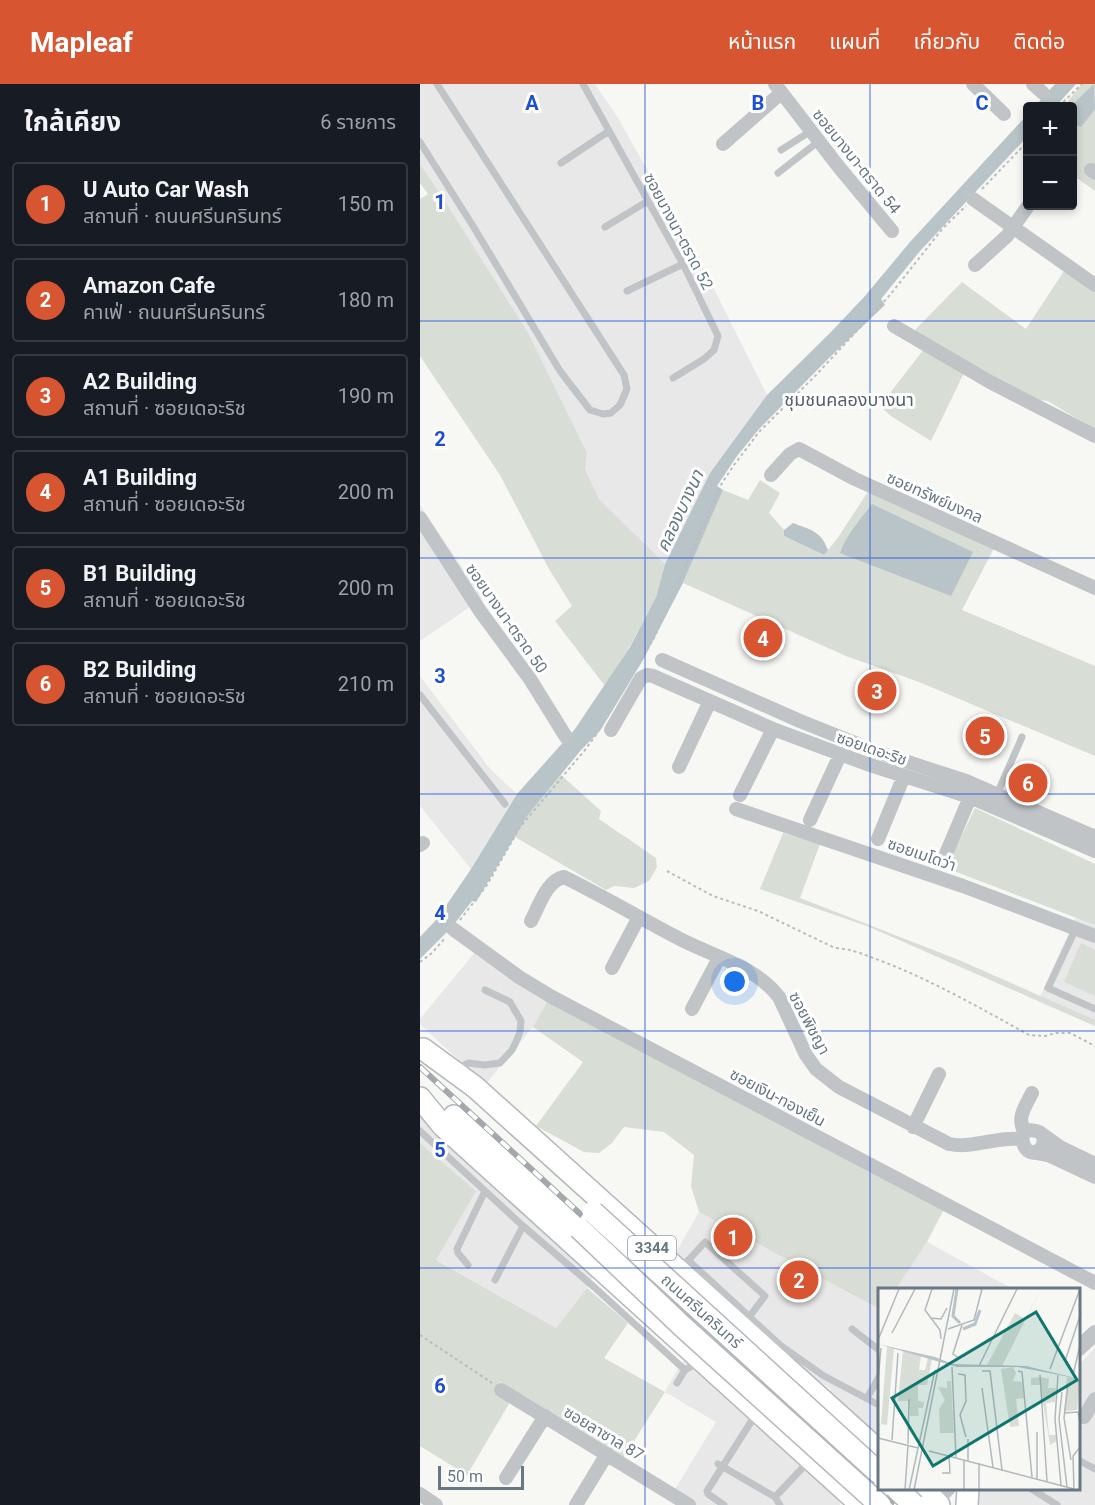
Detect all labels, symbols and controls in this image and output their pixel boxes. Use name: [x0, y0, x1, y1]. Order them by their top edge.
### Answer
text: Mapleaf: [30, 26, 133, 59]
text: หน้าแรก: [728, 30, 796, 54]
text: แผนที่: [829, 30, 880, 54]
text: เกี่ยวกับ: [913, 30, 980, 54]
text: ติดต่อ: [1013, 30, 1065, 54]
text: A: [525, 91, 539, 115]
text: B: [752, 91, 764, 115]
text: C: [975, 91, 989, 115]
map controls: [1023, 102, 1077, 210]
button: +: [1023, 102, 1077, 156]
street label: ซอยบางนา-ตราด 54: [809, 105, 905, 218]
text: ใกล้เคียง: [24, 107, 121, 137]
text: 6 รายการ: [320, 110, 396, 134]
button: −: [1023, 156, 1077, 210]
street label: ซอยบางนา-ตราด 52: [640, 170, 717, 293]
text: U Auto Car Wash: [83, 177, 249, 202]
text: 1: [434, 190, 446, 214]
text: 1: [40, 192, 51, 216]
text: 150 m: [338, 192, 394, 216]
text: สถานที่ · ถนนศรีนครินทร์: [83, 204, 282, 228]
text: Amazon Cafe: [83, 273, 215, 298]
text: 2: [40, 288, 51, 312]
text: 180 m: [338, 288, 394, 312]
text: คาเฟ่ · ถนนศรีนครินทร์: [83, 300, 265, 324]
text: A2 Building: [83, 369, 197, 394]
text: 3: [40, 384, 51, 408]
text: 190 m: [338, 384, 394, 408]
district label: ชุมชนคลองบางนา: [784, 389, 914, 411]
text: สถานที่ · ซอยเดอะริช: [83, 396, 246, 420]
text: 2: [434, 427, 446, 451]
text: A1 Building: [83, 465, 197, 490]
water label: คลองบางนา: [652, 466, 708, 555]
street label: ซอยทรัพย์มงคล: [884, 468, 986, 527]
text: 4: [40, 480, 51, 504]
text: 200 m: [338, 480, 394, 504]
text: สถานที่ · ซอยเดอะริช: [83, 492, 246, 516]
street label: ซอยบางนา-ตราด 50: [462, 560, 551, 677]
text: B1 Building: [83, 561, 196, 586]
text: 5: [40, 576, 51, 600]
text: 200 m: [338, 576, 394, 600]
text: สถานที่ · ซอยเดอะริช: [83, 588, 246, 612]
pin: 4: [744, 616, 782, 660]
text: B2 Building: [83, 657, 196, 682]
text: 3: [434, 664, 446, 688]
pin: 3: [858, 668, 896, 714]
text: 6: [40, 672, 51, 696]
text: 210 m: [338, 672, 394, 696]
text: สถานที่ · ซอยเดอะริช: [83, 684, 246, 708]
pin: 5: [966, 714, 1004, 758]
street label: ซอยเดอะริช: [834, 728, 910, 769]
pin: 6: [1008, 760, 1048, 806]
street label: ซอยเมโดว่า: [885, 834, 959, 875]
text: 4: [434, 901, 446, 925]
your location: [720, 967, 749, 996]
street label: ซอยพิชญา: [785, 989, 834, 1058]
street label: ซอยเงิน-ทองเย็น: [727, 1064, 829, 1131]
text: 5: [434, 1138, 446, 1162]
pin: 1: [714, 1214, 752, 1260]
road number: 3344: [628, 1236, 676, 1260]
pin: 2: [780, 1258, 818, 1302]
street label: ถนนศรีนครินทร์: [657, 1270, 746, 1353]
inset map: [878, 1288, 1080, 1490]
text: 6: [434, 1374, 446, 1398]
street label: ซอยลาซาล 87: [560, 1402, 647, 1465]
scale bar: [438, 1463, 524, 1490]
text: 50 m: [447, 1467, 483, 1486]

